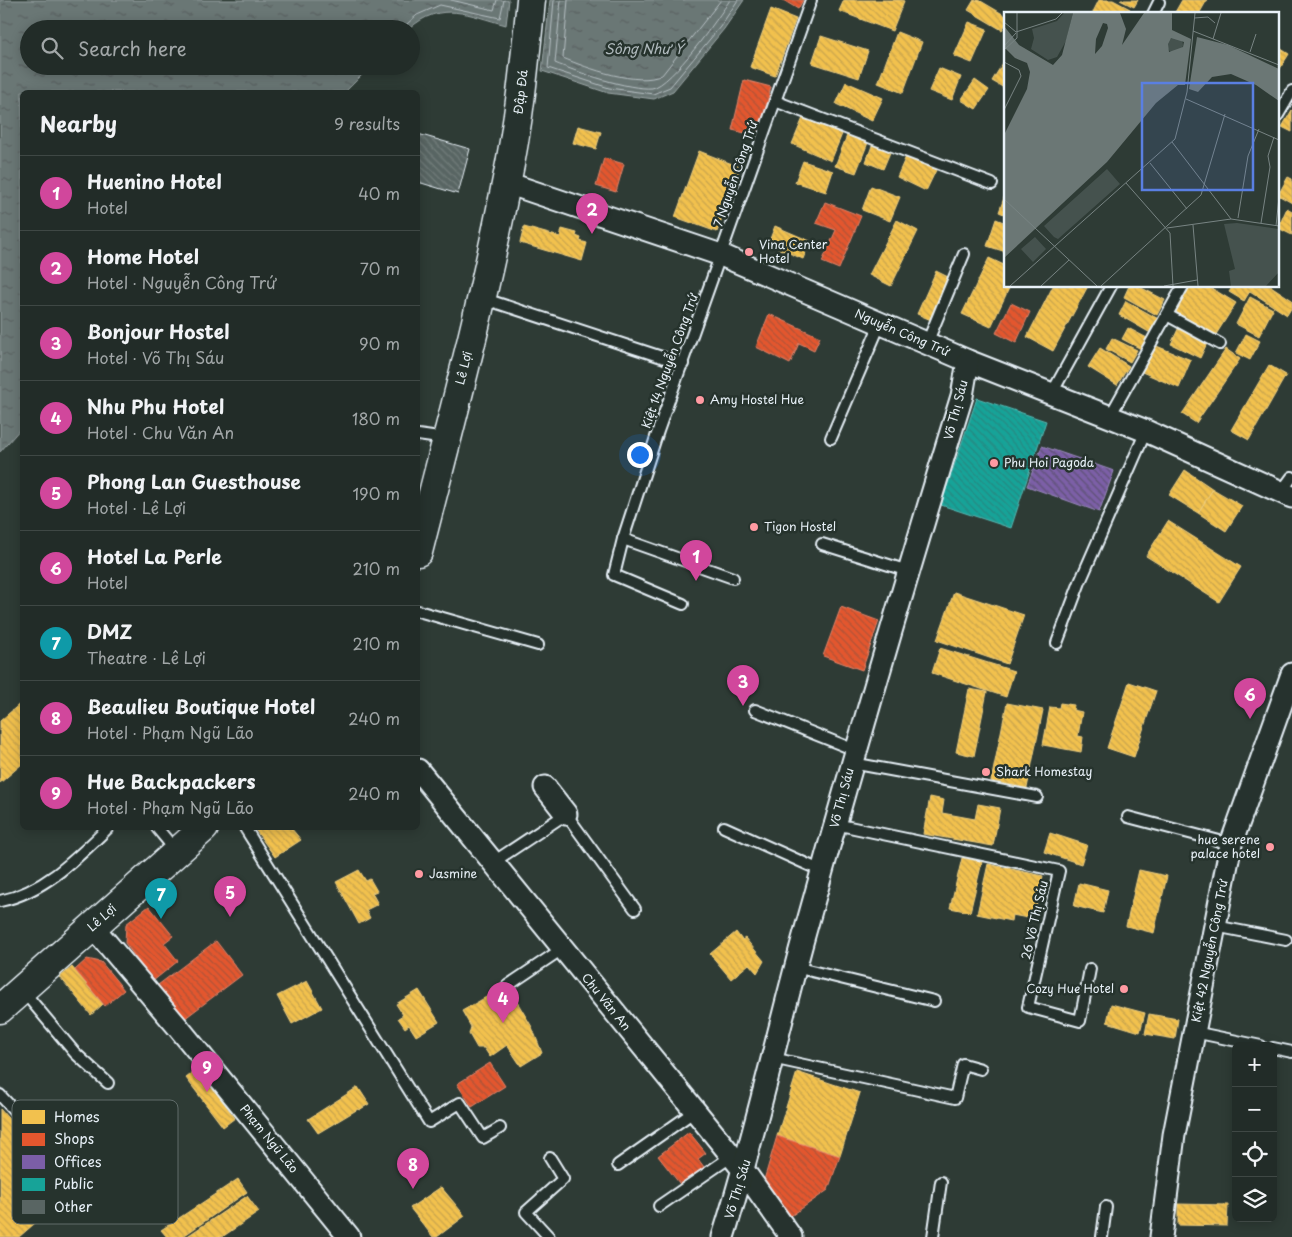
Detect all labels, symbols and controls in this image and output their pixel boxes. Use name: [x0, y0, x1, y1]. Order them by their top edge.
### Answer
inset map: [1004, 12, 1280, 288]
search box: [20, 20, 420, 75]
icon: search: [38, 34, 66, 62]
text: Search here: [78, 34, 187, 62]
water label: Sông Như Ý: [605, 38, 686, 59]
street label: Đập Đá: [508, 68, 532, 115]
text: Nearby: [40, 107, 117, 139]
text: 9 results: [334, 111, 400, 135]
street label: 7 Nguyễn Công Trứ: [708, 117, 762, 229]
text: Huenino Hotel: [87, 167, 222, 195]
text: 1: [52, 181, 60, 205]
text: 40 m: [358, 181, 400, 205]
pin: 2: [576, 193, 608, 234]
text: Hotel: [87, 195, 128, 219]
place label: Vina Center Hotel: [759, 235, 828, 267]
text: Home Hotel: [87, 242, 199, 270]
marker: Vina Center Hotel: [743, 246, 755, 258]
text: 2: [50, 256, 62, 280]
text: 70 m: [360, 256, 400, 280]
text: Hotel · Nguyễn Công Trứ: [87, 270, 276, 294]
street label: Kiệt 14 Nguyễn Công Trứ: [636, 289, 702, 431]
street label: Nguyễn Công Trứ: [852, 304, 954, 361]
text: Bonjour Hostel: [87, 317, 229, 345]
text: 3: [51, 331, 61, 355]
text: 90 m: [359, 331, 400, 355]
text: Hotel · Võ Thị Sáu: [87, 345, 224, 369]
street label: Lê Lợi: [450, 349, 476, 386]
street label: Võ Thị Sáu: [938, 378, 972, 442]
place label: Amy Hostel Hue: [710, 390, 805, 408]
text: Nhu Phu Hotel: [87, 392, 224, 420]
marker: Amy Hostel Hue: [694, 394, 706, 406]
text: 4: [51, 406, 61, 430]
text: 180 m: [352, 406, 400, 430]
text: Hotel · Chu Văn An: [87, 420, 234, 444]
your location: [627, 442, 653, 468]
place label: Phu Hoi Pagoda: [1004, 453, 1095, 471]
marker: Phu Hoi Pagoda: [988, 457, 1000, 469]
text: Phong Lan Guesthouse: [87, 467, 301, 495]
text: 5: [51, 481, 61, 505]
text: 190 m: [352, 481, 400, 505]
text: Hotel · Lê Lợi: [87, 495, 186, 519]
place label: Tigon Hostel: [764, 517, 836, 535]
marker: Tigon Hostel: [748, 521, 760, 533]
pin: 1: [680, 540, 712, 581]
text: Hotel La Perle: [87, 542, 222, 570]
text: 6: [50, 556, 62, 580]
text: 210 m: [352, 556, 400, 580]
text: Hotel: [87, 570, 128, 594]
text: DMZ: [87, 617, 133, 645]
text: 7: [51, 631, 61, 655]
text: 210 m: [352, 631, 400, 655]
text: Theatre · Lê Lợi: [87, 645, 206, 669]
pin: 3: [727, 665, 759, 706]
pin: 6: [1234, 678, 1266, 719]
text: Beaulieu Boutique Hotel: [87, 692, 315, 720]
text: 8: [51, 706, 61, 730]
text: 240 m: [348, 706, 400, 730]
text: Hotel · Phạm Ngũ Lão: [87, 720, 254, 744]
place label: Shark Homestay: [996, 762, 1092, 780]
street label: Võ Thị Sáu: [824, 766, 858, 830]
marker: Shark Homestay: [980, 766, 992, 778]
text: Hue Backpackers: [87, 767, 256, 795]
text: 9: [51, 781, 61, 805]
text: 240 m: [348, 781, 400, 805]
text: Hotel · Phạm Ngũ Lão: [87, 795, 254, 819]
place label: hue serene palace hotel: [1190, 830, 1260, 862]
marker: hue serene palace hotel: [1264, 841, 1276, 853]
place label: Jasmine: [429, 864, 478, 882]
marker: Jasmine: [413, 868, 425, 880]
pin: 5: [214, 876, 246, 917]
street label: Kiệt 42 Nguyễn Công Trứ: [1186, 877, 1232, 1024]
pin: 7: [145, 878, 177, 919]
street label: 26 Võ Thị Sáu: [1016, 879, 1052, 961]
street label: Lê Lợi: [83, 899, 120, 935]
street label: Chu Văn An: [578, 969, 636, 1034]
place label: Cozy Hue Hotel: [1026, 979, 1114, 997]
pin: 4: [487, 982, 519, 1023]
marker: Cozy Hue Hotel: [1118, 983, 1130, 995]
map controls: [1232, 1042, 1277, 1222]
button: +: [1232, 1042, 1277, 1087]
pin: 9: [191, 1051, 223, 1092]
button: −: [1232, 1087, 1277, 1132]
legend: [12, 1100, 178, 1224]
street label: Phạm Ngũ Lão: [236, 1100, 303, 1177]
text: Homes: [54, 1106, 100, 1127]
text: Shops: [54, 1128, 94, 1149]
button: locate: [1232, 1132, 1277, 1177]
pin: 8: [397, 1148, 429, 1189]
text: Offices: [54, 1151, 101, 1172]
street label: Võ Thị Sáu: [719, 1157, 755, 1221]
text: Public: [54, 1173, 94, 1194]
button: layers: [1232, 1177, 1277, 1222]
text: Other: [54, 1196, 93, 1217]

